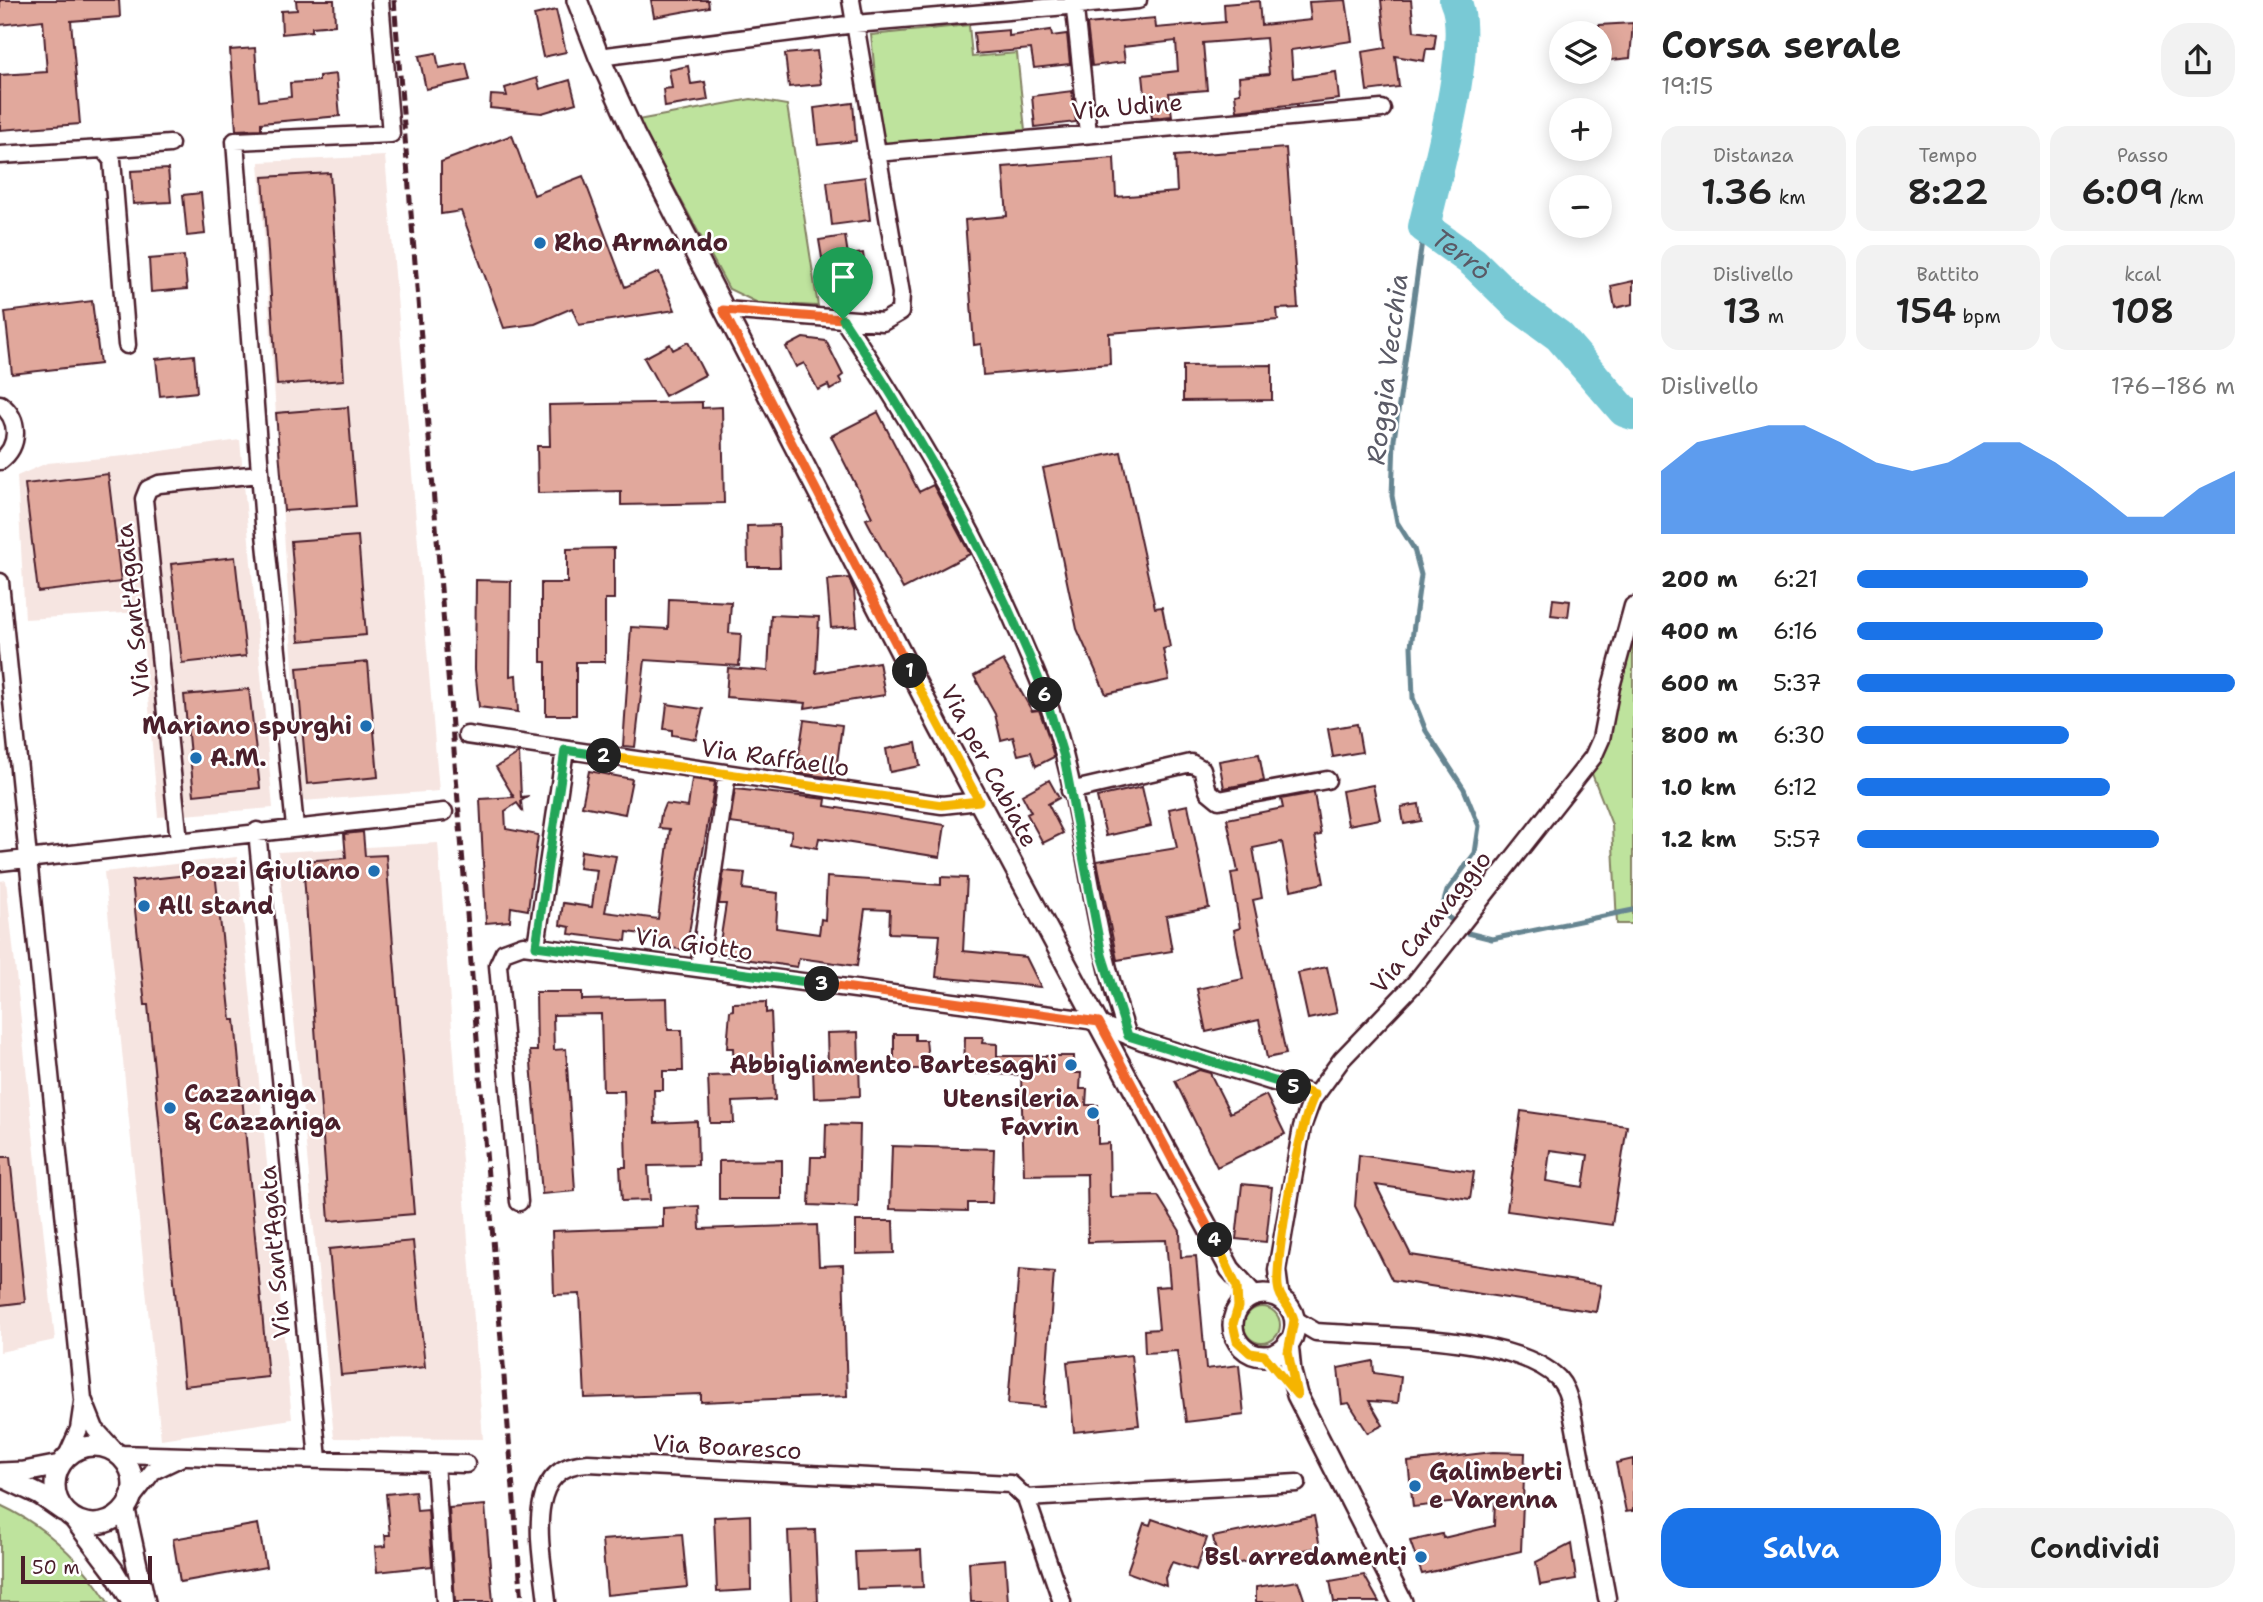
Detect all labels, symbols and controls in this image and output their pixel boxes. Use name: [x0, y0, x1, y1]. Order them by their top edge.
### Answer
text: Corsa serale: [1661, 19, 1902, 70]
map controls: [1549, 21, 1612, 238]
button: layers: [1549, 21, 1612, 84]
button: share: [2161, 23, 2235, 97]
text: 19:15: [1661, 71, 1713, 101]
street label: Via Udine: [1070, 86, 1184, 128]
button: +: [1549, 98, 1612, 161]
text: Distanza: [1713, 143, 1794, 168]
text: Tempo: [1919, 143, 1977, 168]
text: Passo: [2117, 143, 2168, 168]
text: 1.36: [1701, 168, 1772, 215]
text: 8:22: [1907, 168, 1989, 215]
text: 6:09: [2081, 168, 2164, 215]
button: −: [1549, 175, 1612, 238]
text: km: [1772, 185, 1806, 210]
text: /km: [2164, 185, 2204, 210]
water label: Terrò: [1425, 220, 1500, 288]
place label: Rho Armando: [554, 227, 728, 259]
marker: Rho Armando: [532, 235, 548, 251]
pin: [813, 247, 873, 319]
icon: arrive: [824, 258, 862, 296]
text: Dislivello: [1713, 262, 1794, 287]
text: Battito: [1917, 262, 1979, 287]
text: kcal: [2124, 262, 2161, 287]
water label: Roggia Vecchia: [1357, 271, 1416, 466]
text: 13: [1722, 287, 1761, 334]
text: 154: [1895, 287, 1956, 334]
text: 108: [2111, 287, 2174, 334]
text: m: [1761, 304, 1784, 329]
text: bpm: [1956, 304, 2001, 329]
text: Dislivello: [1661, 371, 1759, 401]
text: 176–186 m: [2111, 371, 2235, 401]
street label: Via Sant'Agata: [108, 522, 158, 698]
text: 200 m: [1661, 564, 1738, 594]
text: 6:21: [1773, 564, 1818, 594]
text: 400 m: [1661, 616, 1738, 646]
text: 6:16: [1773, 616, 1818, 646]
pin: 1: [892, 654, 928, 688]
text: 1: [905, 658, 914, 683]
text: 600 m: [1661, 668, 1738, 698]
text: 5:37: [1773, 668, 1822, 698]
pin: 6: [1028, 678, 1062, 712]
street label: Via per Cabiate: [933, 679, 1045, 853]
text: 6: [1038, 682, 1051, 707]
place label: Mariano spurghi: [142, 710, 352, 742]
marker: Mariano spurghi: [358, 718, 374, 734]
text: 800 m: [1661, 720, 1738, 750]
text: 6:30: [1773, 720, 1825, 750]
street label: Via Raffaello: [699, 732, 851, 784]
pin: 2: [586, 738, 622, 774]
place label: A.M.: [210, 742, 267, 774]
text: 2: [597, 743, 610, 768]
marker: A.M.: [188, 750, 204, 766]
text: 1.0 km: [1661, 772, 1736, 802]
text: 6:12: [1773, 772, 1818, 802]
text: 1.2 km: [1661, 824, 1737, 854]
text: 5:57: [1773, 824, 1821, 854]
street label: Via Caravaggio: [1363, 844, 1499, 1000]
place label: Pozzi Giuliano: [181, 855, 360, 887]
marker: Pozzi Giuliano: [366, 863, 382, 879]
place label: All stand: [158, 890, 274, 922]
marker: All stand: [136, 898, 152, 914]
street label: Via Giotto: [633, 920, 755, 968]
pin: 3: [804, 967, 840, 1002]
text: 3: [815, 971, 828, 996]
place label: Abbigliamento Bartesaghi: [729, 1049, 1057, 1081]
marker: Abbigliamento Bartesaghi: [1063, 1057, 1079, 1073]
pin: 5: [1276, 1070, 1312, 1104]
text: 5: [1288, 1074, 1299, 1099]
place label: Cazzaniga & Cazzaniga: [184, 1078, 341, 1138]
place label: Utensileria Favrin: [943, 1083, 1080, 1143]
marker: Cazzaniga & Cazzaniga: [162, 1100, 178, 1116]
marker: Utensileria Favrin: [1085, 1105, 1101, 1121]
street label: Via Sant'Agata: [251, 1164, 298, 1340]
pin: 4: [1198, 1222, 1232, 1258]
text: 4: [1208, 1227, 1221, 1252]
street label: Via Boaresco: [651, 1427, 803, 1467]
place label: Galimberti e Varenna: [1429, 1456, 1563, 1516]
marker: Galimberti e Varenna: [1407, 1478, 1423, 1494]
button: Salva: [1661, 1508, 1941, 1588]
button: Condividi: [1955, 1508, 2235, 1588]
place label: Bsl arredamenti: [1204, 1541, 1407, 1573]
marker: Bsl arredamenti: [1413, 1549, 1429, 1565]
scale bar: [21, 1553, 152, 1585]
text: 50 m: [32, 1555, 80, 1580]

